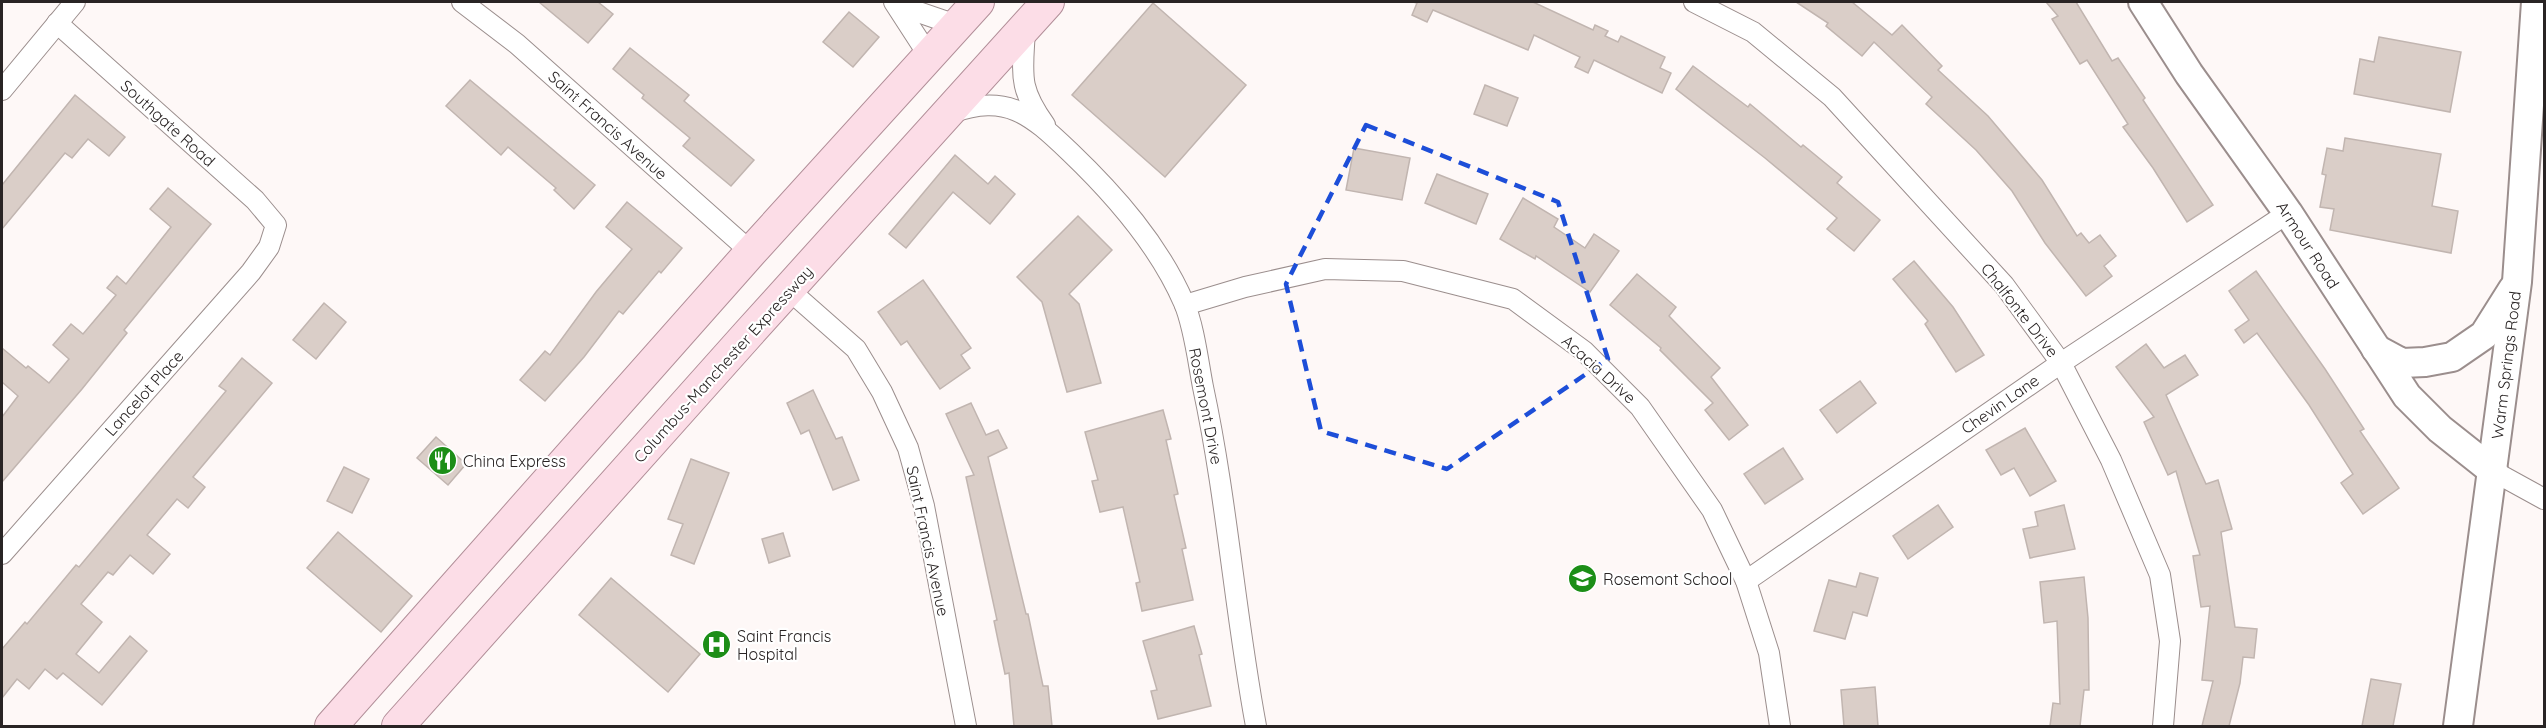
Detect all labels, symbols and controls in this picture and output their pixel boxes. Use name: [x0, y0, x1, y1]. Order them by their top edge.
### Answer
street label: Saint Francis Avenue: [544, 66, 672, 184]
street label: Southgate Road: [117, 75, 219, 171]
street label: Armour Road: [2272, 198, 2344, 292]
street label: Chalfonte Drive: [1977, 259, 2063, 361]
street label: Columbus-Manchester Expressway: [629, 261, 817, 467]
street label: Warm Springs Road: [2487, 290, 2525, 440]
street label: Acacia Drive: [1558, 331, 1640, 407]
street label: Lancelot Place: [100, 346, 188, 440]
street label: Rosemont Drive: [1185, 346, 1227, 466]
street label: Chevin Lane: [1957, 370, 2043, 438]
restaurant icon: China Express: [426, 445, 458, 477]
place label: China Express: [463, 451, 566, 471]
street label: Saint Francis Avenue: [902, 464, 954, 618]
school or university icon: Rosemont School: [1566, 563, 1598, 595]
place label: Rosemont School: [1603, 569, 1733, 589]
place label: Saint Francis Hospital: [737, 626, 831, 664]
hospital icon: Saint Francis Hospital: [700, 629, 732, 661]

